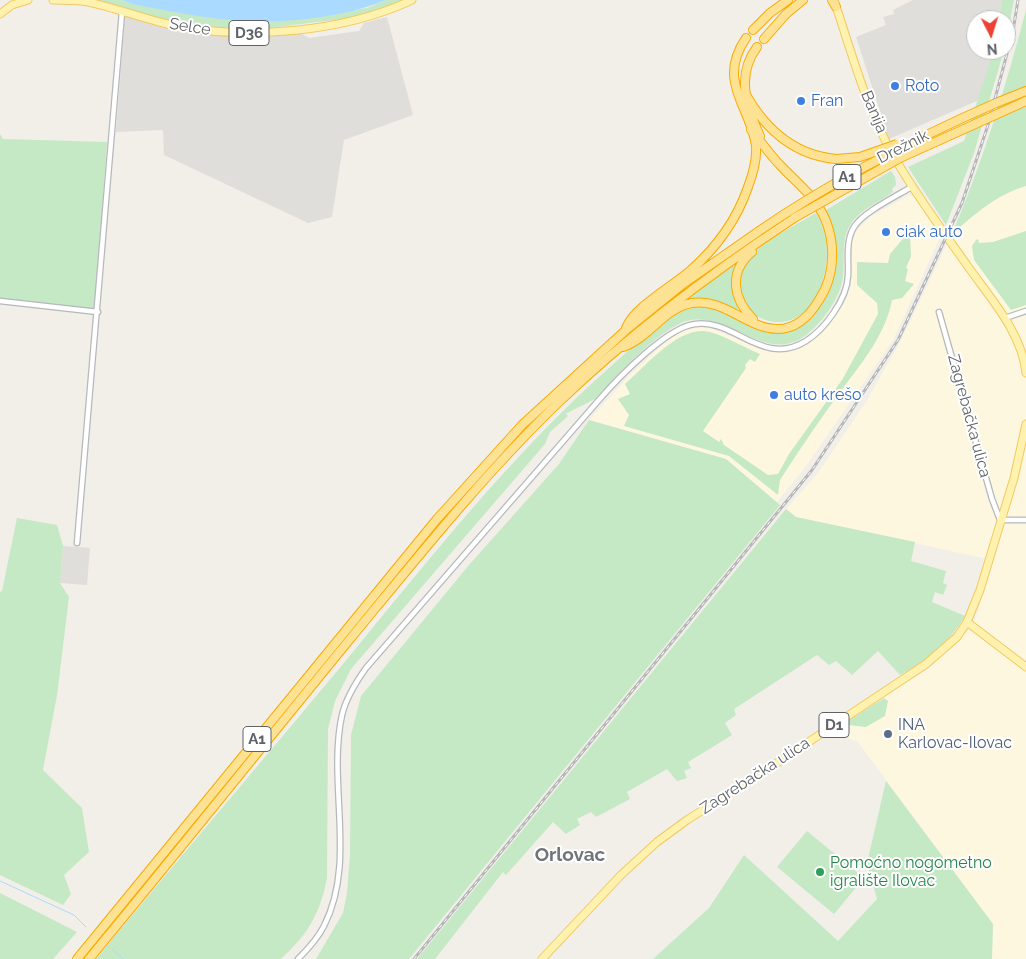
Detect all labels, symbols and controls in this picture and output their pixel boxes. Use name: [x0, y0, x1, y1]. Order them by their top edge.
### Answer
north arrow: [966, 10, 1016, 60]
street label: Selce: [168, 14, 212, 40]
road number: D36: [229, 20, 269, 46]
text: N: [986, 41, 998, 57]
place label: Roto: [905, 76, 939, 96]
marker: Roto: [889, 80, 901, 92]
street label: Banija: [856, 88, 892, 136]
place label: Fran: [811, 91, 843, 111]
marker: Fran: [795, 95, 807, 107]
street label: Drežnik: [874, 126, 932, 168]
road number: A1: [833, 164, 861, 190]
place label: ciak auto: [896, 222, 963, 242]
marker: ciak auto: [880, 226, 892, 238]
street label: Zagrebačka ulica: [943, 352, 995, 480]
place label: auto krešo: [784, 385, 862, 405]
marker: auto krešo: [768, 389, 780, 401]
road number: D1: [819, 712, 849, 738]
place label: INA Karlovac-Ilovac: [898, 715, 1012, 753]
road number: A1: [243, 726, 271, 752]
marker: INA Karlovac-Ilovac: [882, 728, 894, 740]
street label: Zagrebačka ulica: [697, 733, 813, 819]
district label: Orlovac: [535, 844, 605, 866]
place label: Pomoćno nogometno igralište Ilovac: [830, 853, 992, 891]
marker: Pomoćno nogometno igralište Ilovac: [814, 866, 826, 878]

